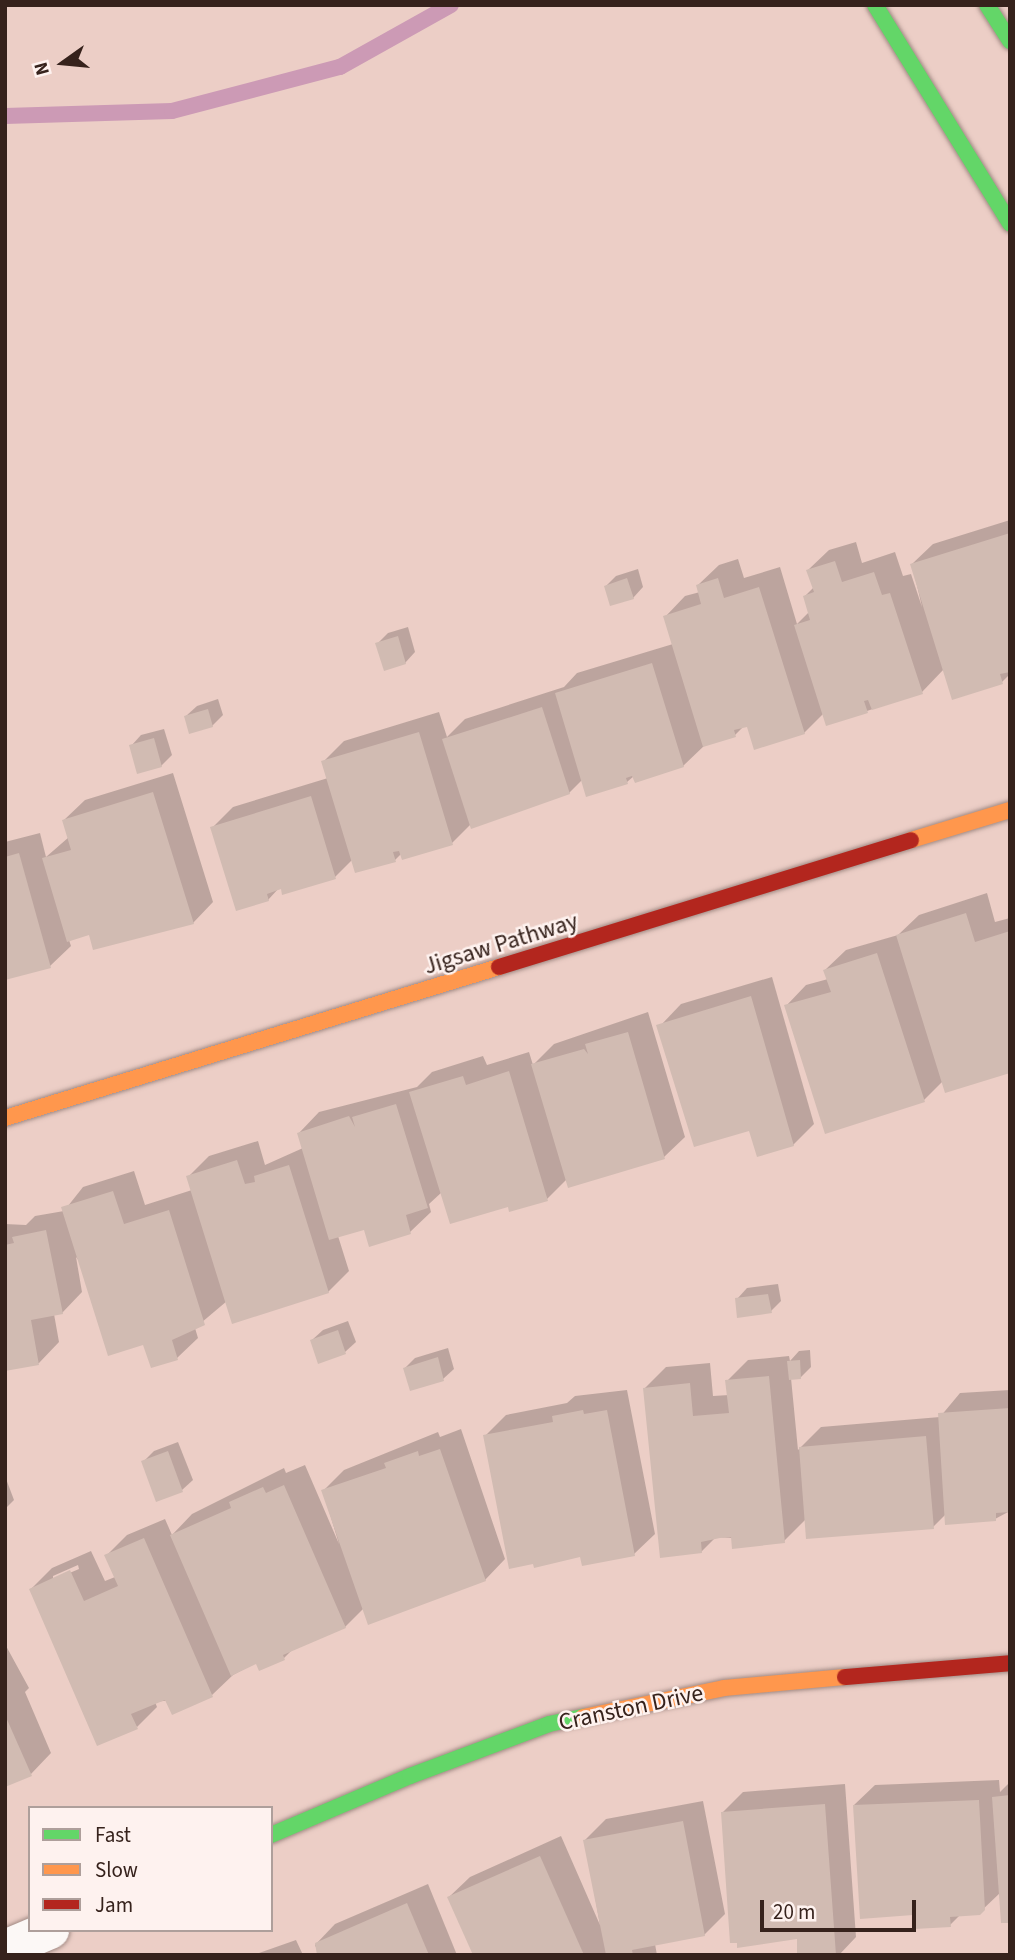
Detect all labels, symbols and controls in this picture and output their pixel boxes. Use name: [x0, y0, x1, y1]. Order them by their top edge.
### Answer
north arrow: [28, 28, 98, 98]
text: N: [28, 59, 57, 78]
street label: Jigsaw Pathway: [421, 907, 581, 981]
street label: Cranston Drive: [556, 1679, 706, 1737]
legend: [28, 1806, 273, 1932]
text: Fast: [95, 1820, 131, 1850]
text: Slow: [95, 1855, 138, 1885]
scale bar: [763, 1886, 919, 1930]
text: Jam: [95, 1890, 133, 1920]
text: 20 m: [773, 1897, 815, 1927]

